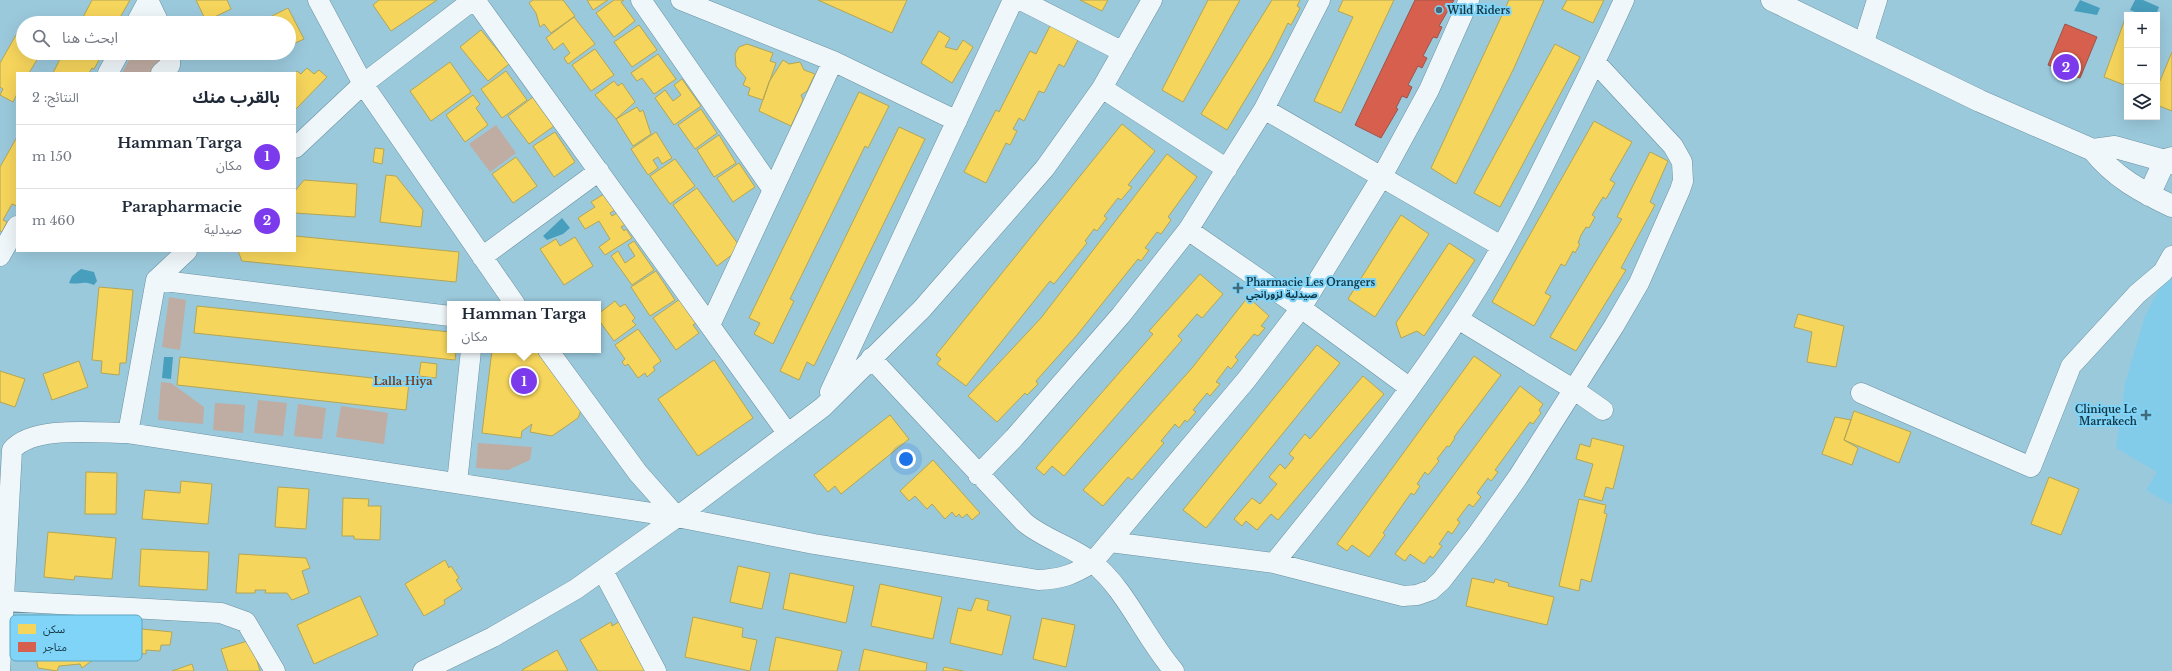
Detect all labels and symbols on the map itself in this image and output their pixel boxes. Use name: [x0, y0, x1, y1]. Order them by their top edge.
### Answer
place label: Wild Riders: [1446, 4, 1510, 17]
marker: Wild Riders: [1434, 5, 1444, 15]
pin: 2: [2053, 52, 2079, 82]
place label: Pharmacie Les Orangers صيدلية لزورانجي: [1246, 276, 1376, 303]
marker: Pharmacie Les Orangers صيدلية لزورانجي: [1233, 283, 1243, 293]
pin: 1: [511, 366, 537, 396]
district label: Lalla Hiya: [373, 374, 433, 388]
place label: Clinique Le Marrakech: [2075, 403, 2138, 428]
marker: Clinique Le Marrakech: [2140, 409, 2152, 421]
your location: [896, 449, 916, 469]
legend: [10, 615, 142, 661]
text: سكن: [43, 622, 66, 636]
text: متاجر: [42, 640, 67, 654]

